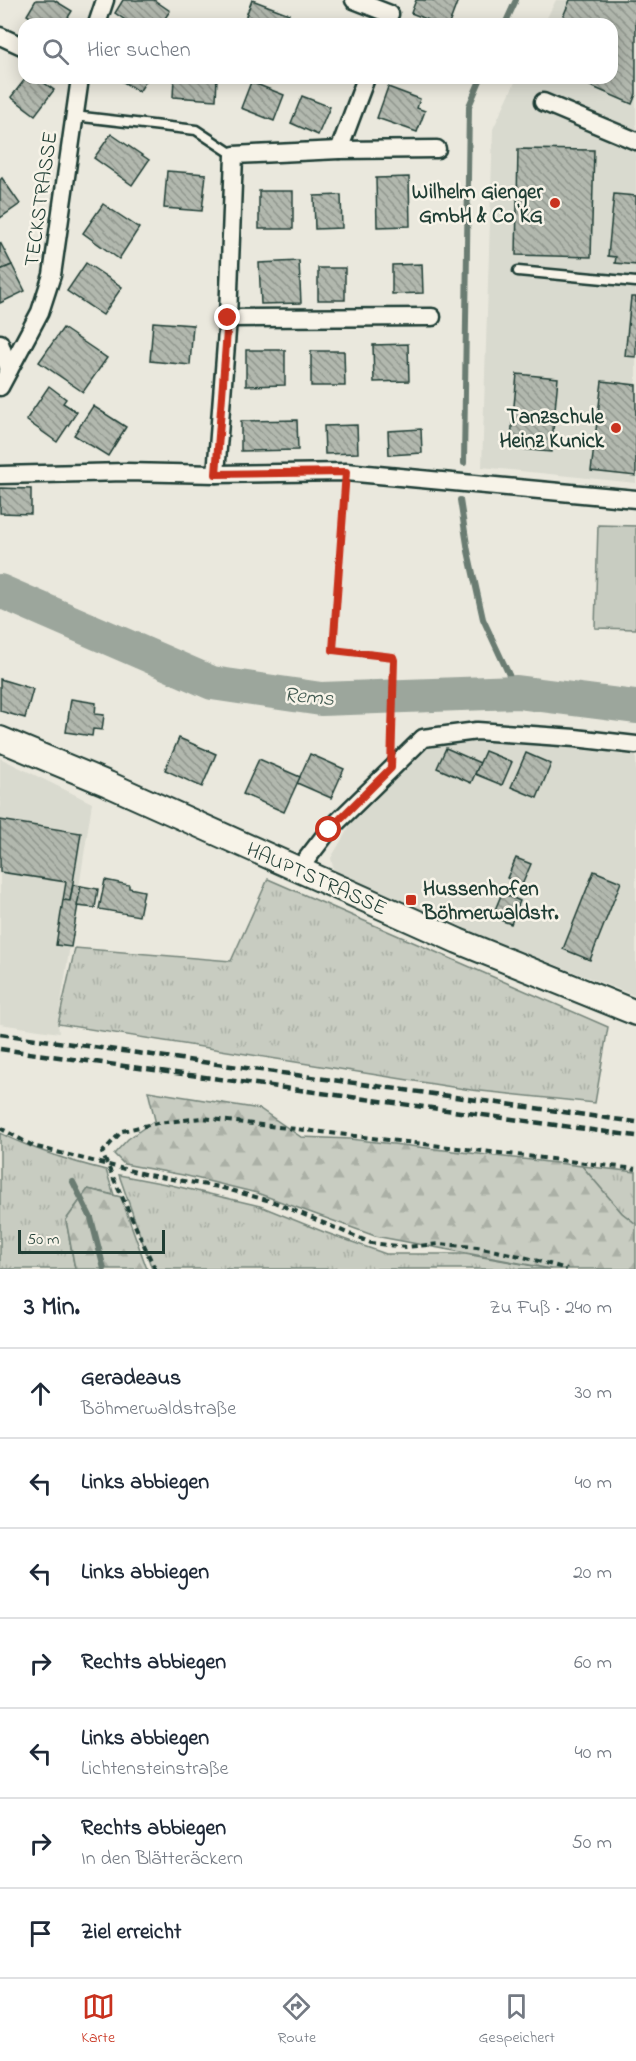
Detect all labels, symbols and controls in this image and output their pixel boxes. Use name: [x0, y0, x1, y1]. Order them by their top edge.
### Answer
search box: [18, 18, 618, 84]
icon: search: [39, 35, 72, 68]
text: Hier suchen: [87, 35, 191, 67]
street label: TECKSTRASSE: [18, 130, 66, 269]
place label: Wilhelm Gienger GmbH & Co KG: [412, 178, 543, 232]
marker: Wilhelm Gienger GmbH & Co KG: [548, 196, 562, 210]
route end: [214, 304, 240, 330]
place label: Tanzschule Heinz Kunick: [499, 403, 605, 457]
marker: Tanzschule Heinz Kunick: [609, 421, 623, 435]
water label: Rems: [282, 680, 336, 716]
route start: [315, 816, 341, 842]
street label: HAUPTSTRASSE: [241, 835, 391, 924]
place label: Hussenhofen Böhmerwaldstr.: [422, 875, 559, 929]
marker: Hussenhofen Böhmerwaldstr.: [404, 893, 418, 907]
scale bar: [18, 1227, 165, 1254]
text: 50 m: [27, 1228, 59, 1252]
text: 3 Min.: [24, 1289, 80, 1327]
text: Zu Fuß · 240 m: [489, 1294, 612, 1323]
text: Geradeaus: [81, 1363, 181, 1395]
icon: ahead: [24, 1377, 57, 1410]
text: 30 m: [575, 1379, 612, 1408]
text: Böhmerwaldstraße: [81, 1395, 236, 1424]
icon: left: [24, 1467, 57, 1500]
text: Links abbiegen: [81, 1467, 209, 1499]
text: 40 m: [575, 1469, 612, 1498]
icon: left: [24, 1557, 57, 1590]
text: Links abbiegen: [81, 1557, 209, 1589]
text: 20 m: [573, 1559, 612, 1588]
icon: right: [24, 1647, 57, 1680]
text: Rechts abbiegen: [81, 1647, 226, 1679]
text: 60 m: [574, 1649, 612, 1678]
text: Links abbiegen: [81, 1723, 209, 1755]
icon: left: [24, 1737, 57, 1770]
text: 40 m: [575, 1739, 612, 1768]
text: Lichtensteinstraße: [81, 1755, 229, 1784]
text: Rechts abbiegen: [81, 1813, 226, 1845]
icon: right: [24, 1827, 57, 1860]
text: 50 m: [571, 1829, 612, 1858]
text: In den Blätteräckern: [81, 1845, 243, 1874]
icon: arrive: [24, 1917, 57, 1950]
text: Ziel erreicht: [81, 1917, 181, 1949]
tab: Karte: [81, 1990, 115, 2050]
tab: Route: [277, 1990, 316, 2050]
tab: Gespeichert: [479, 1990, 555, 2050]

